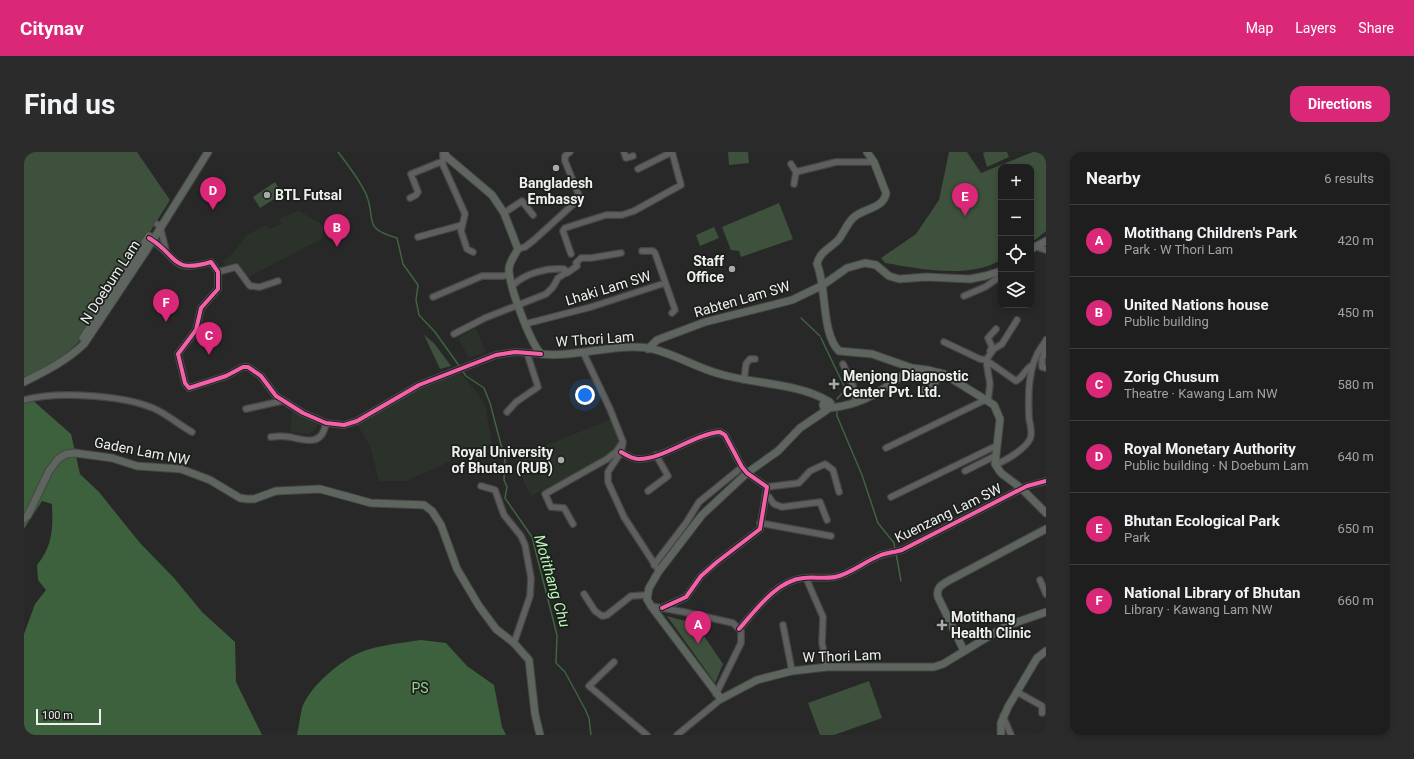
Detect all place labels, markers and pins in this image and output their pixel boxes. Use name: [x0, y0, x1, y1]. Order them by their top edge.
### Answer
marker: Bangladesh Embassy: [551, 163, 561, 173]
place label: Bangladesh Embassy: [519, 175, 593, 207]
pin: D: [200, 177, 226, 210]
pin: E: [952, 183, 978, 216]
place label: BTL Futsal: [275, 187, 342, 203]
marker: BTL Futsal: [262, 190, 272, 200]
pin: B: [324, 214, 350, 247]
place label: Staff Office: [686, 253, 725, 285]
marker: Staff Office: [727, 264, 737, 274]
pin: F: [153, 289, 179, 322]
pin: C: [196, 322, 222, 355]
place label: Menjong Diagnostic Center Pvt. Ltd.: [843, 368, 969, 400]
marker: Menjong Diagnostic Center Pvt. Ltd.: [828, 378, 840, 390]
place label: Royal University of Bhutan (RUB): [451, 444, 554, 477]
marker: Royal University of Bhutan (RUB): [556, 455, 566, 465]
place label: Motithang Health Clinic: [951, 609, 1031, 641]
pin: A: [685, 611, 711, 644]
marker: Motithang Health Clinic: [936, 619, 948, 631]

